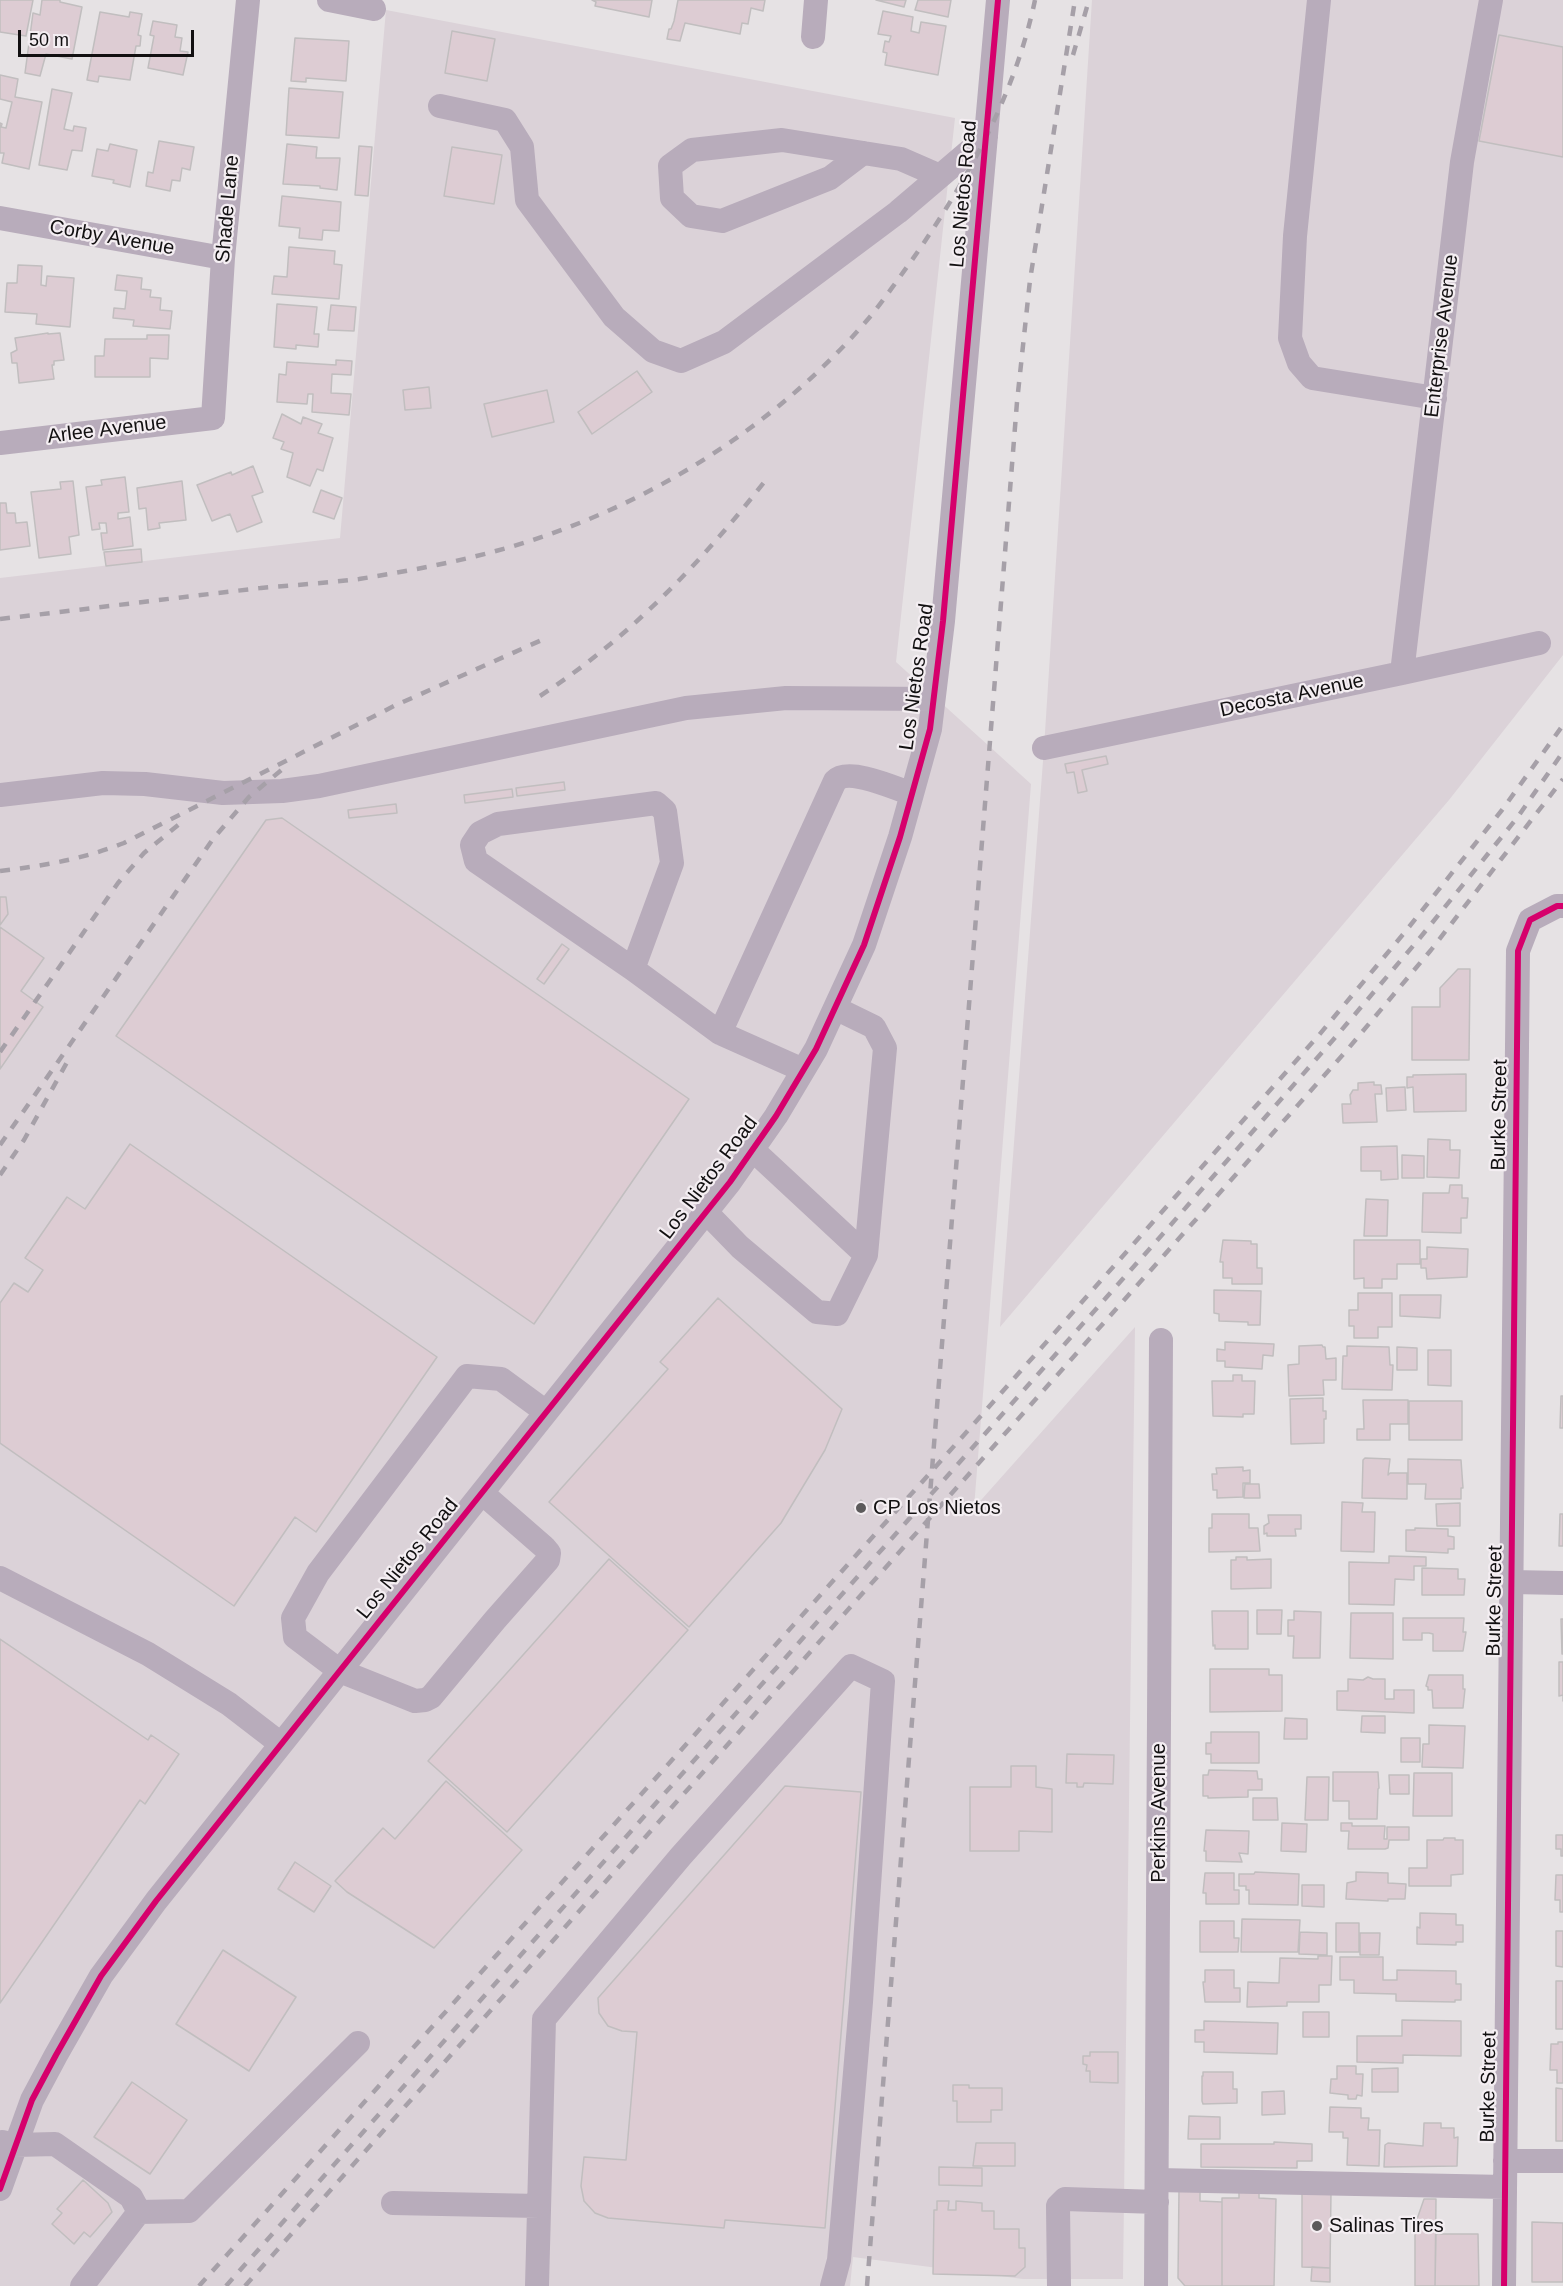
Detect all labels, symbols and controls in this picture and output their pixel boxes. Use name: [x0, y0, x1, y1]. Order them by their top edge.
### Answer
scale bar: [21, 18, 196, 56]
text: 50 m: [29, 30, 69, 50]
street label: Los Nietos Road: [946, 119, 982, 269]
street label: Shade Lane: [211, 154, 245, 264]
street label: Corby Avenue: [48, 215, 176, 261]
street label: Enterprise Avenue: [1420, 253, 1464, 419]
street label: Arlee Avenue: [46, 411, 168, 449]
street label: Los Nietos Road: [895, 602, 939, 752]
street label: Decosta Avenue: [1218, 669, 1366, 723]
street label: Burke Street: [1487, 1059, 1513, 1171]
street label: Los Nietos Road: [655, 1112, 763, 1244]
street label: Los Nietos Road: [352, 1494, 464, 1624]
place label: CP Los Nietos: [873, 1496, 1001, 1520]
marker: CP Los Nietos: [854, 1501, 868, 1515]
street label: Burke Street: [1482, 1545, 1508, 1657]
street label: Perkins Avenue: [1147, 1743, 1171, 1883]
street label: Burke Street: [1476, 2031, 1502, 2143]
place label: Salinas Tires: [1329, 2214, 1444, 2238]
marker: Salinas Tires: [1310, 2219, 1324, 2233]

